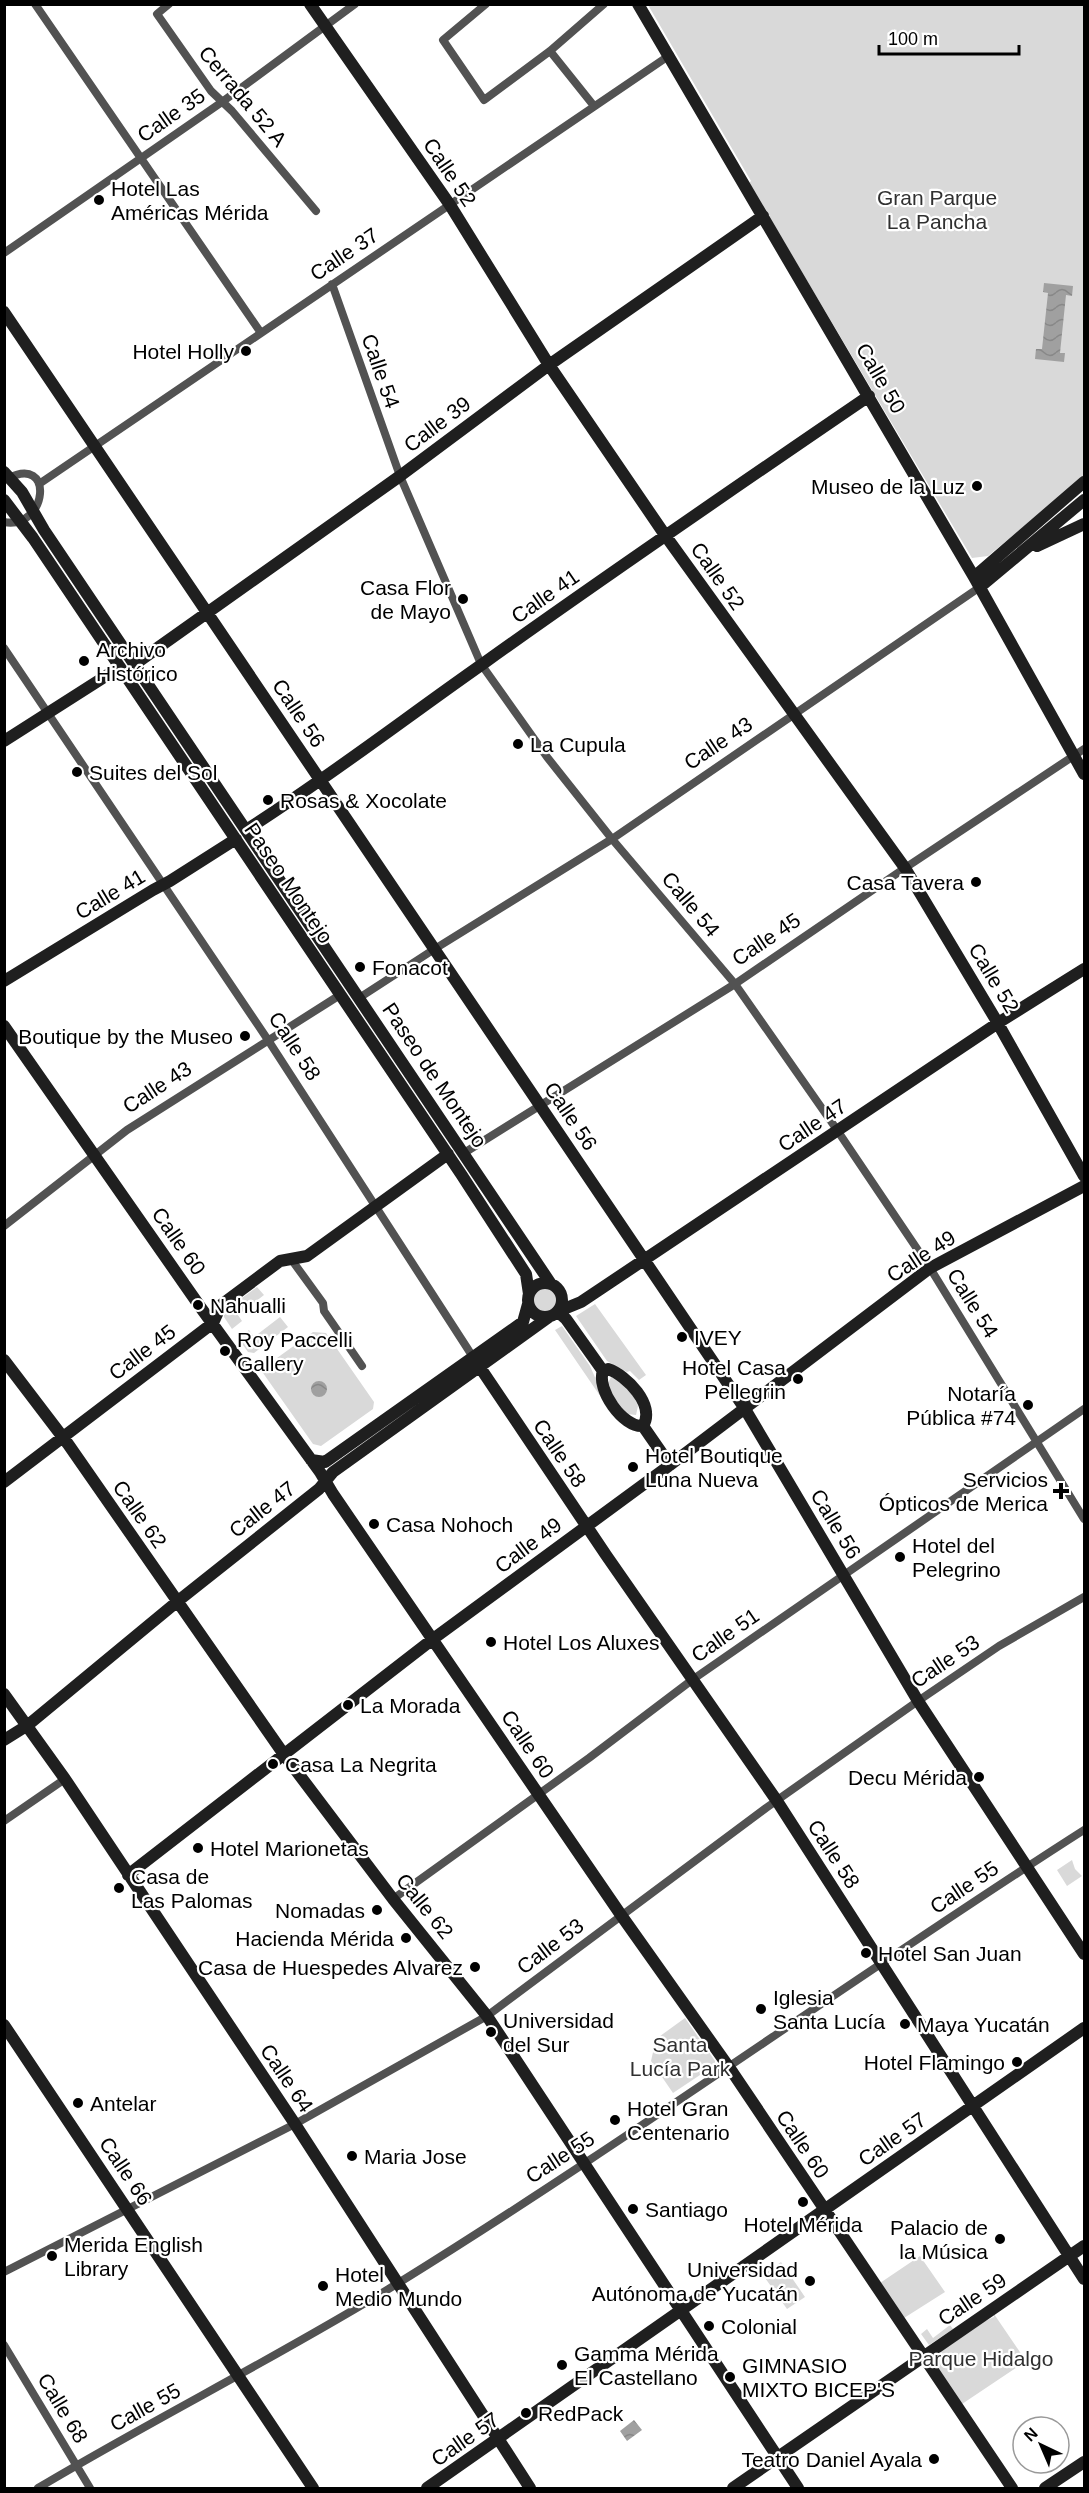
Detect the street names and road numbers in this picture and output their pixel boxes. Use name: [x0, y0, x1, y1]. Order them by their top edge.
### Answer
street label: Cerrada 52 A: [194, 41, 292, 151]
street label: Calle 35: [133, 83, 209, 147]
street label: Calle 52: [419, 134, 481, 210]
street label: Calle 37: [306, 223, 382, 285]
street label: Calle 54: [358, 331, 405, 411]
street label: Calle 50: [852, 339, 910, 417]
street label: Calle 39: [399, 392, 475, 456]
street label: Calle 52: [686, 538, 750, 614]
street label: Calle 41: [507, 564, 583, 628]
street label: Calle 56: [268, 675, 330, 751]
street label: Calle 43: [680, 712, 756, 774]
street label: Paseo Montejo: [240, 818, 338, 948]
street label: Calle 41: [71, 864, 149, 924]
street label: Calle 54: [657, 867, 725, 941]
street label: Calle 45: [728, 908, 804, 970]
street label: Calle 52: [964, 939, 1024, 1017]
street label: Paseo de Montejo: [378, 998, 492, 1152]
street label: Calle 58: [264, 1007, 326, 1085]
street label: Calle 43: [118, 1056, 196, 1118]
street label: Calle 56: [540, 1078, 602, 1154]
street label: Calle 47: [774, 1094, 850, 1156]
street label: Calle 60: [147, 1203, 211, 1279]
street label: Calle 49: [882, 1225, 960, 1287]
street label: Calle 54: [943, 1264, 1003, 1342]
street label: Calle 45: [104, 1320, 180, 1384]
street label: Calle 58: [529, 1415, 591, 1491]
street label: Calle 62: [108, 1476, 172, 1552]
street label: Calle 47: [225, 1476, 299, 1542]
street label: Calle 56: [806, 1485, 866, 1563]
street label: Calle 49: [490, 1513, 566, 1577]
street label: Calle 51: [687, 1603, 763, 1667]
street label: Calle 53: [907, 1630, 983, 1692]
street label: Calle 60: [497, 1706, 559, 1782]
street label: Calle 58: [803, 1815, 865, 1893]
street label: Calle 55: [926, 1856, 1002, 1918]
street label: Calle 62: [392, 1869, 458, 1943]
street label: Calle 53: [512, 1914, 588, 1978]
street label: Calle 64: [256, 2040, 318, 2117]
street label: Calle 60: [772, 2106, 834, 2182]
street label: Calle 57: [854, 2107, 930, 2171]
street label: Calle 55: [521, 2126, 599, 2188]
street label: Calle 66: [95, 2133, 157, 2209]
street label: Calle 59: [934, 2268, 1010, 2330]
street label: Calle 68: [33, 2369, 93, 2447]
street label: Calle 55: [106, 2378, 184, 2436]
street label: Calle 57: [427, 2407, 503, 2471]

